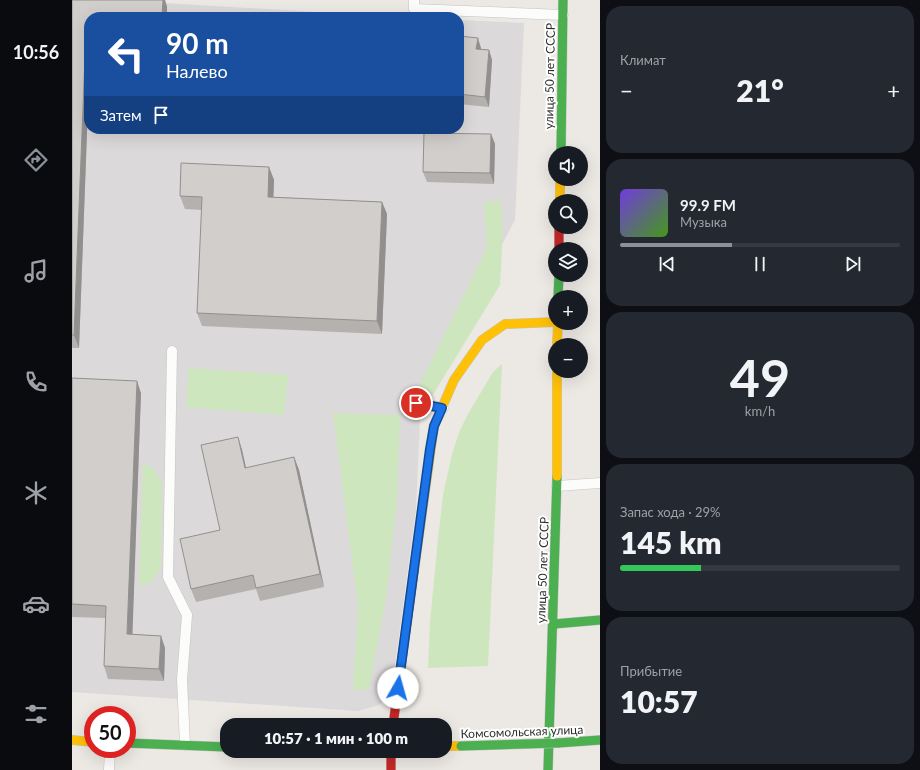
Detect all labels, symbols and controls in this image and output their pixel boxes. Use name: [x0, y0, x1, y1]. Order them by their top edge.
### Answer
street label: улица 50 лет СССР: [541, 23, 558, 129]
text: 90 m: [166, 26, 229, 60]
icon: left: [100, 28, 152, 80]
text: 10:56: [13, 41, 59, 63]
text: Климат: [620, 52, 666, 68]
text: Налево: [166, 60, 228, 82]
text: 21°: [736, 72, 784, 108]
text: −: [620, 77, 633, 104]
text: +: [887, 77, 900, 104]
icon: arrive: [150, 104, 172, 126]
text: Затем: [100, 106, 142, 124]
icon: directions: [22, 146, 50, 174]
map controls: [548, 146, 588, 378]
button: sound: [548, 146, 588, 186]
button: search: [548, 194, 588, 234]
text: 99.9 FM: [680, 196, 736, 214]
text: Музыка: [680, 214, 727, 230]
button: layers: [548, 242, 588, 282]
icon: previous: [656, 253, 678, 275]
icon: pause: [749, 253, 771, 275]
icon: next: [842, 253, 864, 275]
icon: music: [22, 257, 50, 285]
button: +: [548, 290, 588, 330]
button: −: [548, 338, 588, 378]
text: 49: [730, 346, 790, 408]
icon: phone: [22, 368, 50, 396]
pin: [399, 386, 433, 420]
icon: arrive: [405, 392, 427, 414]
text: km/h: [745, 403, 775, 419]
icon: climate: [22, 479, 50, 507]
text: Запас хода · 29%: [620, 504, 721, 520]
street label: улица 50 лет СССР: [533, 517, 552, 623]
text: 145 km: [620, 524, 721, 560]
icon: car: [22, 590, 50, 618]
text: Прибытие: [620, 663, 682, 679]
position arrow: [377, 667, 419, 709]
text: 10:57: [620, 683, 698, 719]
icon: filters: [22, 700, 50, 728]
speed limit sign: 50: [84, 706, 136, 758]
street label: Комсомольская улица: [460, 722, 584, 741]
text: 10:57 · 1 мин · 100 m: [264, 729, 408, 747]

